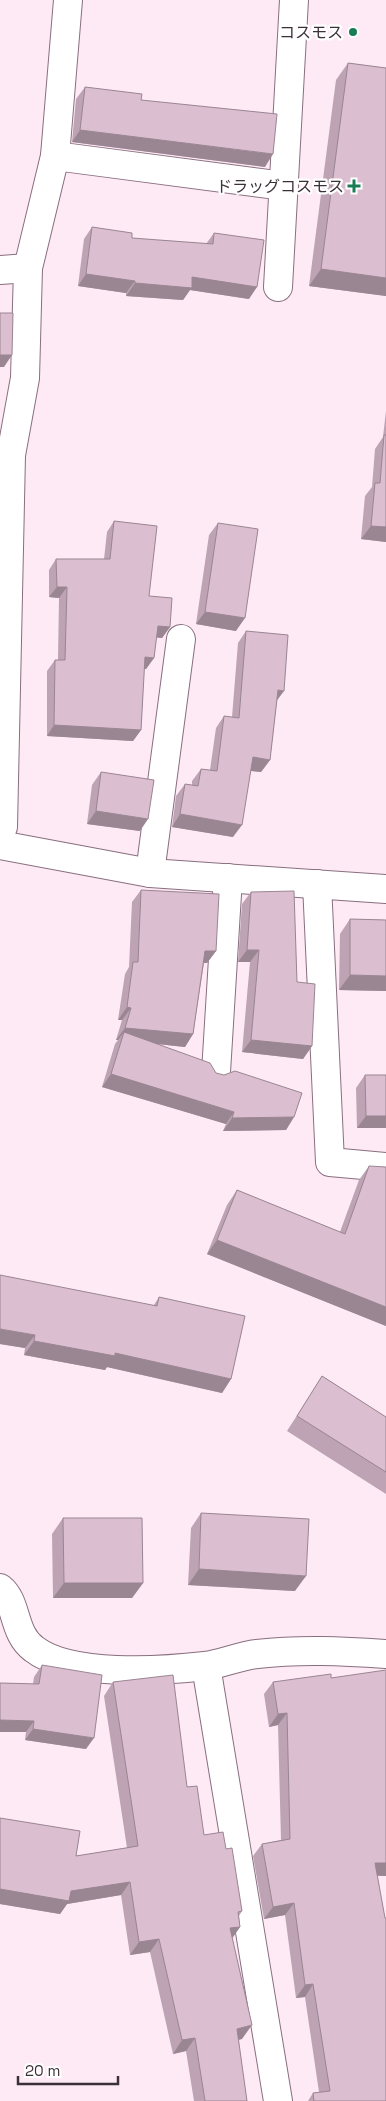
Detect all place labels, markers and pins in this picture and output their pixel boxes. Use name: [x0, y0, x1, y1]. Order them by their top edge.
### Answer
place label: コスモス: [279, 22, 343, 43]
marker: コスモス: [347, 26, 359, 38]
place label: ドラッグコスモス: [216, 176, 344, 197]
marker: ドラッグコスモス: [348, 180, 360, 192]

